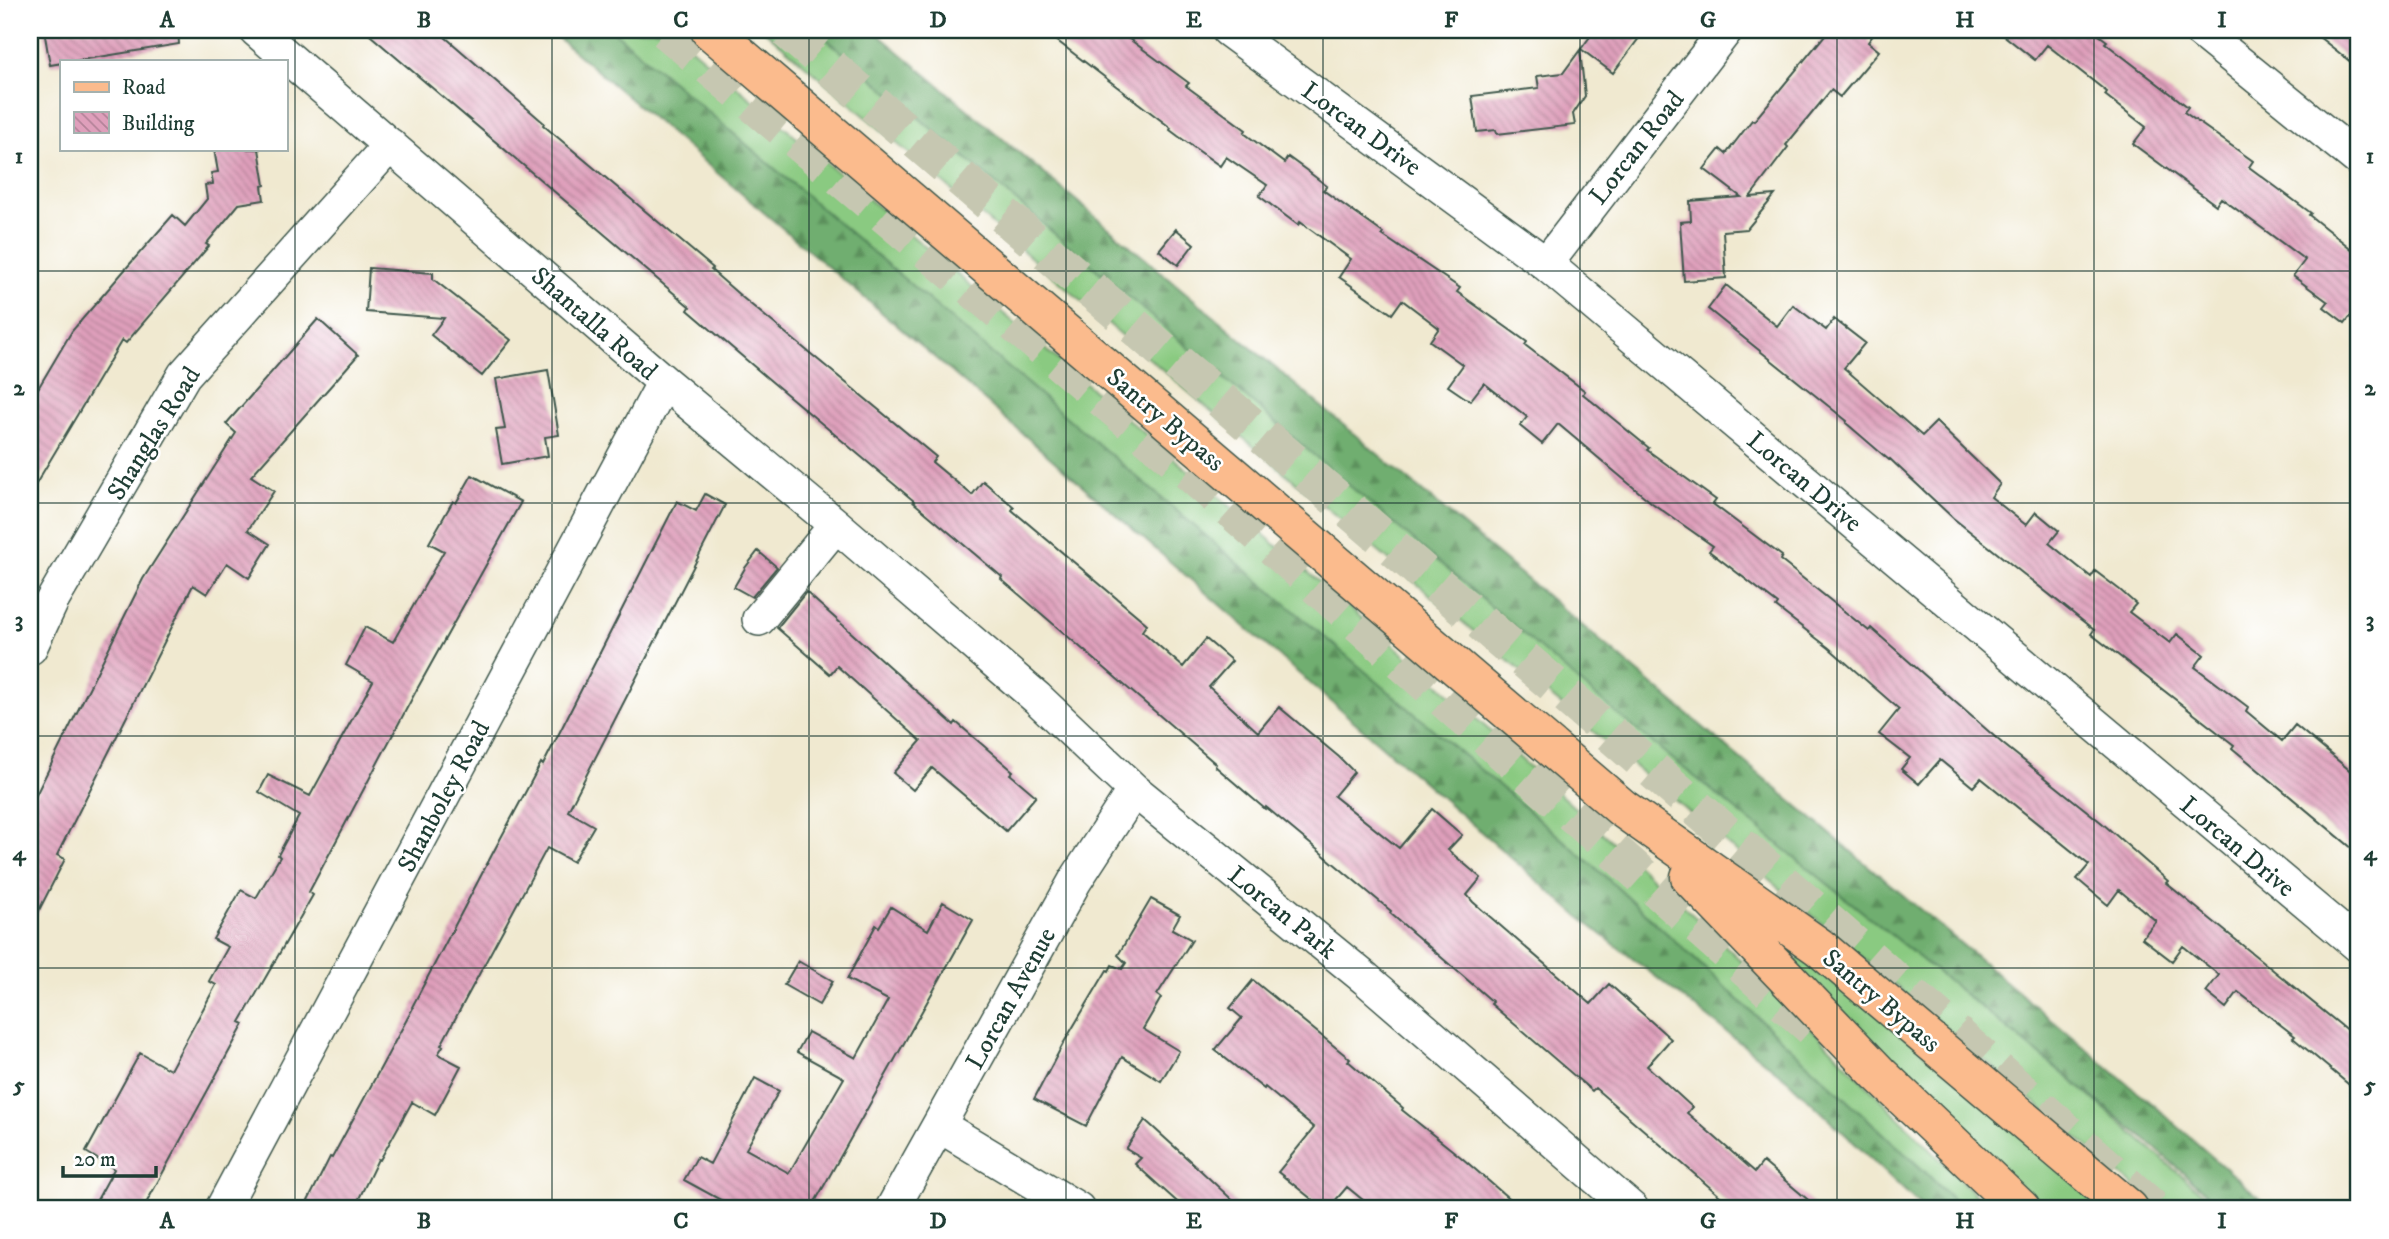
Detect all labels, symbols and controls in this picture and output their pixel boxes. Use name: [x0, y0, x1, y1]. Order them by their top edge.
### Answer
text: A: [159, 6, 176, 35]
text: B: [417, 6, 431, 35]
text: C: [673, 6, 689, 35]
text: D: [929, 6, 947, 35]
text: E: [1186, 6, 1202, 35]
text: F: [1444, 6, 1459, 35]
text: G: [1700, 6, 1716, 35]
text: H: [1955, 6, 1975, 35]
text: I: [2217, 6, 2227, 35]
legend: [60, 60, 287, 150]
text: Road: [122, 75, 166, 101]
street label: Lorcan Drive: [1295, 75, 1428, 184]
street label: Lorcan Road: [1582, 84, 1692, 212]
text: Building: [122, 111, 195, 137]
text: 1: [15, 142, 23, 171]
text: 1: [2366, 142, 2374, 171]
street label: Shantalla Road: [524, 260, 664, 388]
street label: Shanglas Road: [100, 361, 208, 507]
street label: Santry Bypass: [1099, 361, 1231, 479]
text: 2: [13, 374, 25, 403]
text: 2: [2364, 374, 2376, 403]
street label: Lorcan Drive: [1740, 424, 1868, 540]
text: 3: [15, 606, 23, 635]
text: 3: [2366, 606, 2374, 635]
street label: Shanboley Road: [391, 715, 498, 878]
street label: Lorcan Drive: [2173, 789, 2301, 905]
text: 4: [12, 839, 27, 868]
text: 4: [2363, 839, 2378, 868]
street label: Lorcan Park: [1221, 859, 1343, 967]
street label: Lorcan Avenue: [959, 922, 1064, 1075]
street label: Santry Bypass: [1815, 942, 1947, 1060]
text: 5: [12, 1071, 25, 1100]
text: 5: [2363, 1071, 2376, 1100]
scale bar: [63, 1134, 156, 1178]
text: 20 m: [74, 1147, 116, 1173]
text: A: [159, 1207, 176, 1236]
text: B: [417, 1207, 431, 1236]
text: C: [673, 1207, 689, 1236]
text: D: [929, 1207, 947, 1236]
text: E: [1186, 1207, 1202, 1236]
text: F: [1444, 1207, 1459, 1236]
text: G: [1700, 1207, 1716, 1236]
text: H: [1955, 1207, 1975, 1236]
text: I: [2217, 1207, 2227, 1236]

